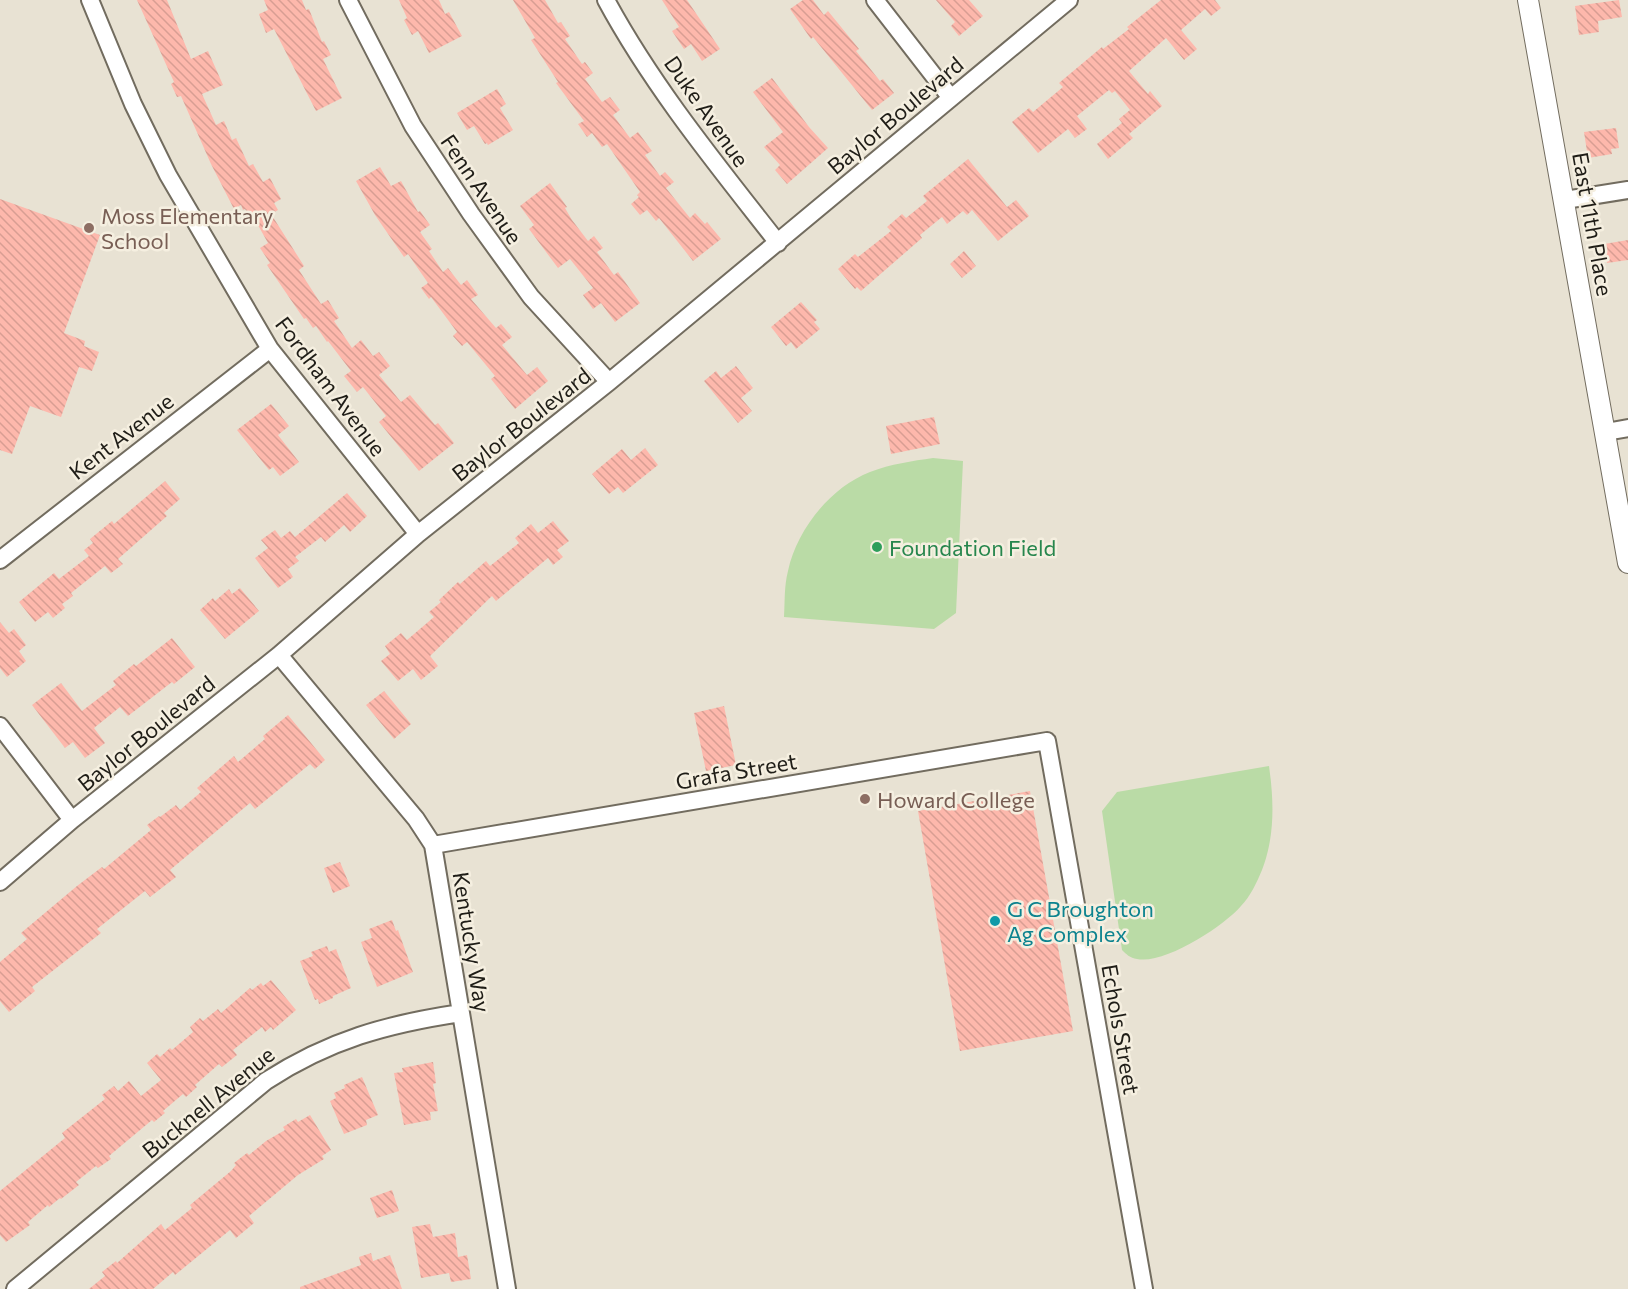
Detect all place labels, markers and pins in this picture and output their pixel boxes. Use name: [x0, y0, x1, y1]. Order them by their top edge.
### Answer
place label: Moss Elementary School: [101, 202, 274, 254]
marker: Moss Elementary School: [82, 221, 96, 235]
place label: Foundation Field: [889, 534, 1056, 561]
marker: Foundation Field: [870, 540, 884, 554]
place label: Howard College: [877, 786, 1035, 813]
marker: Howard College: [858, 792, 872, 806]
place label: G C Broughton Ag Complex: [1007, 895, 1154, 947]
marker: G C Broughton Ag Complex: [988, 914, 1002, 928]

